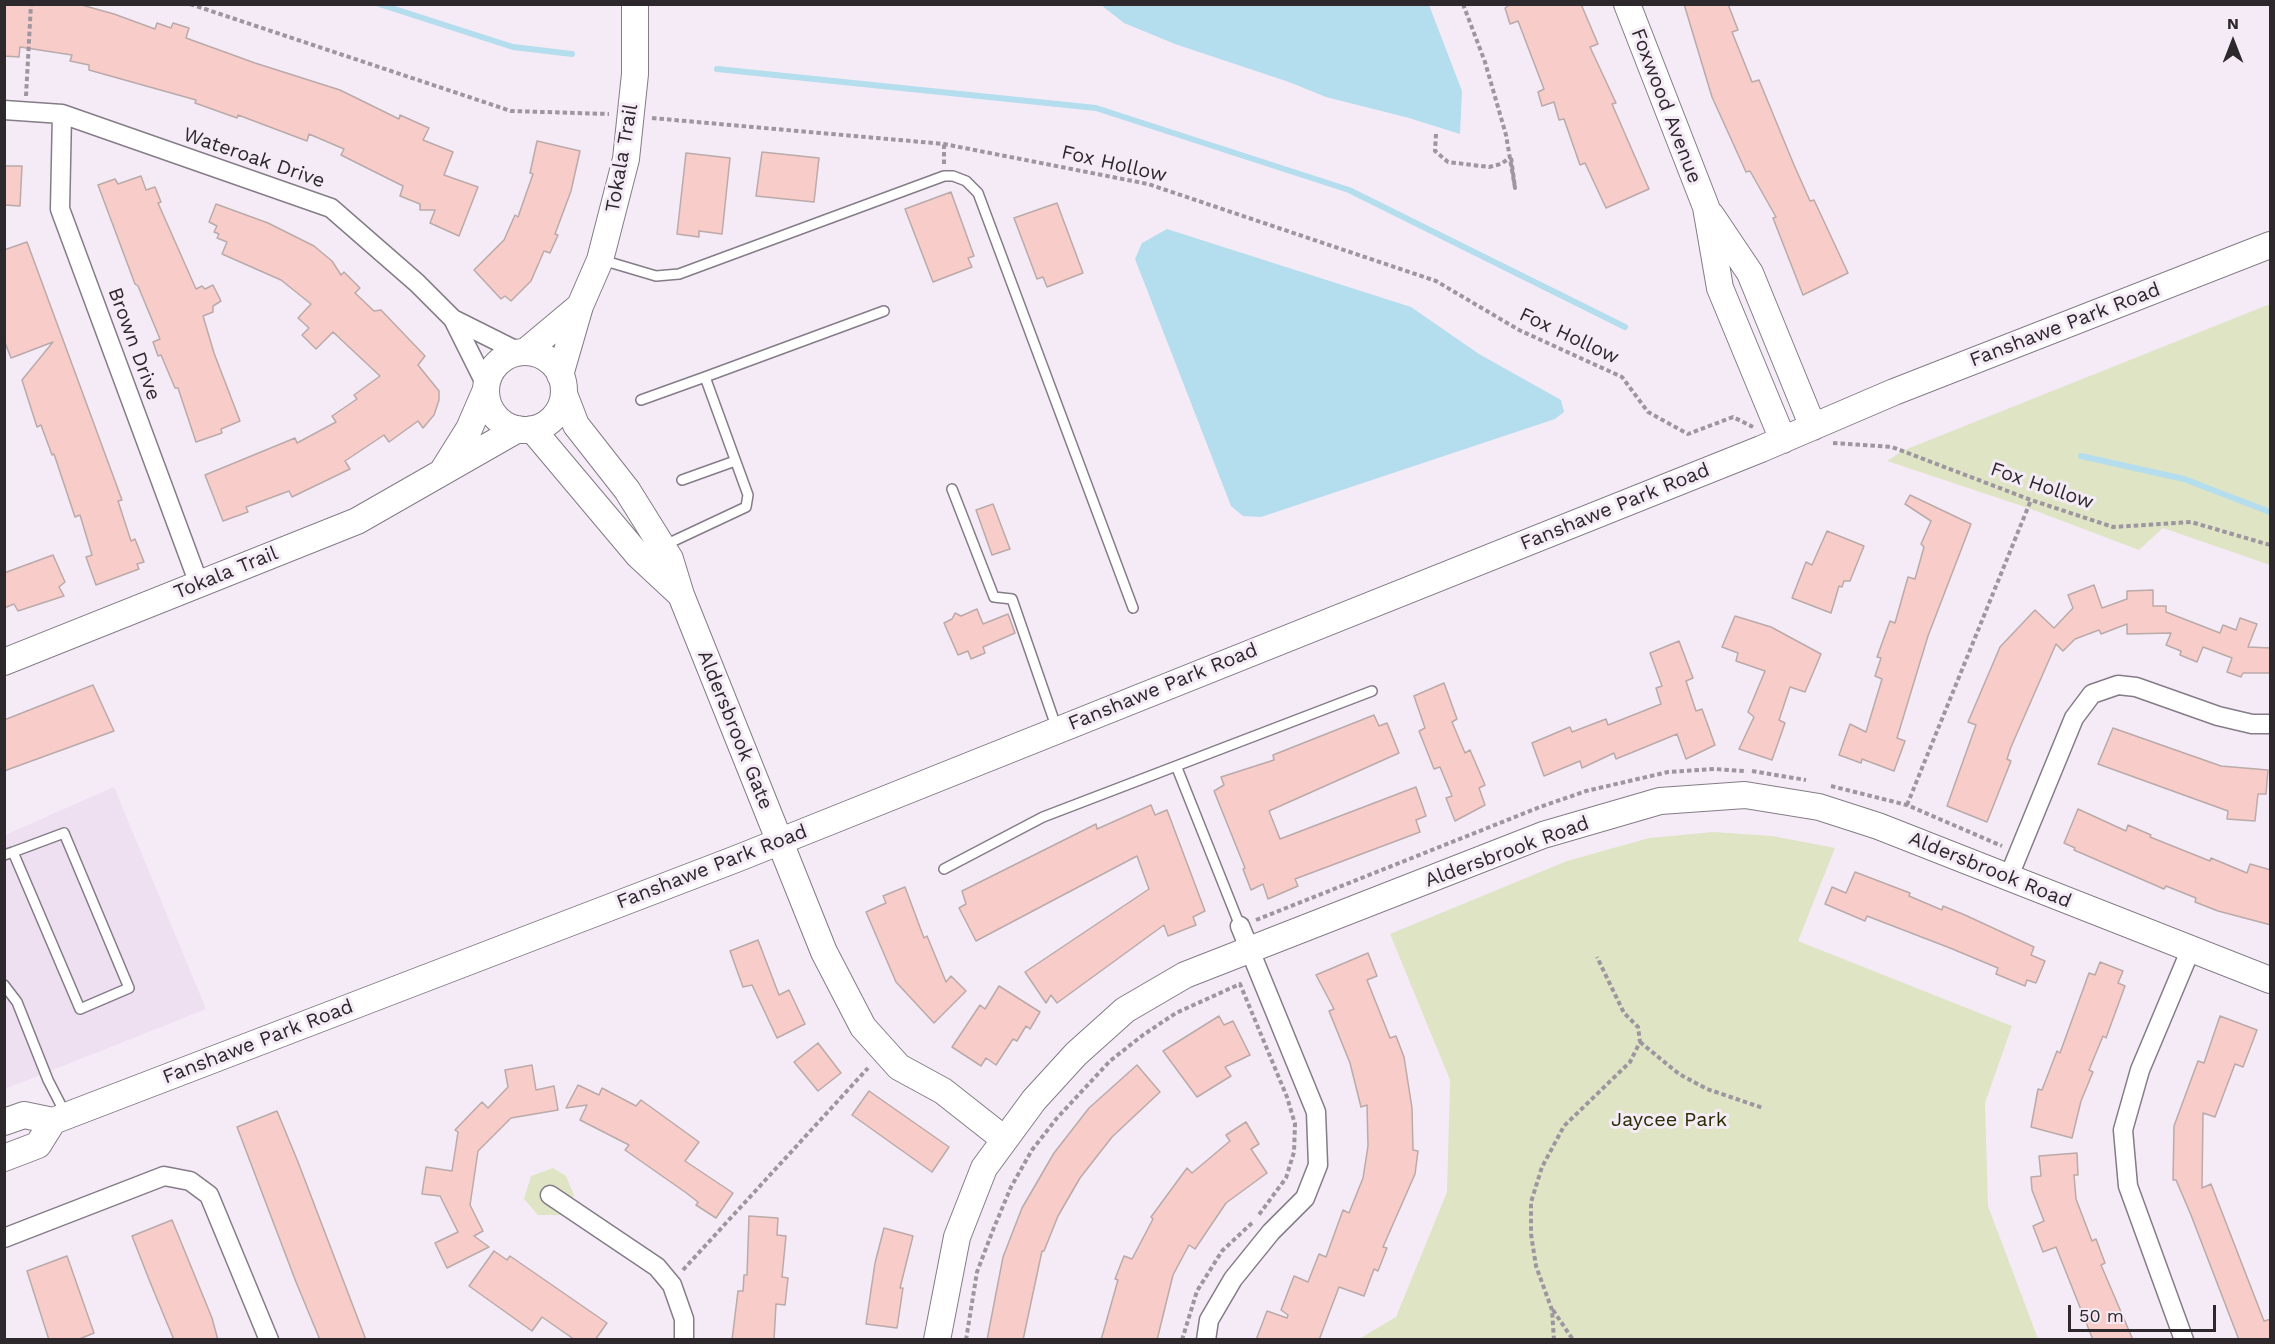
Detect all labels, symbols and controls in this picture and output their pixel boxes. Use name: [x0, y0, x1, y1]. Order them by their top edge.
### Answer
north arrow: [2203, 12, 2263, 72]
text: N: [2227, 14, 2239, 33]
street label: Foxwood Avenue: [1625, 25, 1707, 187]
street label: Tokala Trail: [601, 102, 643, 214]
street label: Wateroak Drive: [180, 123, 328, 193]
street label: Fox Hollow: [1059, 140, 1169, 188]
street label: Fanshawe Park Road: [1966, 278, 2164, 372]
street label: Brown Drive: [103, 284, 165, 404]
street label: Fox Hollow: [1515, 302, 1623, 370]
street label: Fox Hollow: [1987, 457, 2097, 515]
street label: Fanshawe Park Road: [1517, 458, 1713, 556]
street label: Tokala Trail: [171, 541, 281, 605]
street label: Fanshawe Park Road: [1065, 638, 1261, 736]
street label: Aldersbrook Gate: [692, 647, 778, 813]
street label: Aldersbrook Road: [1422, 811, 1592, 893]
street label: Fanshawe Park Road: [613, 820, 811, 914]
street label: Aldersbrook Road: [1905, 826, 2075, 914]
street label: Fanshawe Park Road: [159, 995, 357, 1089]
park label: Jaycee Park: [1611, 1108, 1727, 1132]
scale bar: [2071, 1293, 2220, 1331]
text: 50 m: [2079, 1305, 2124, 1326]

